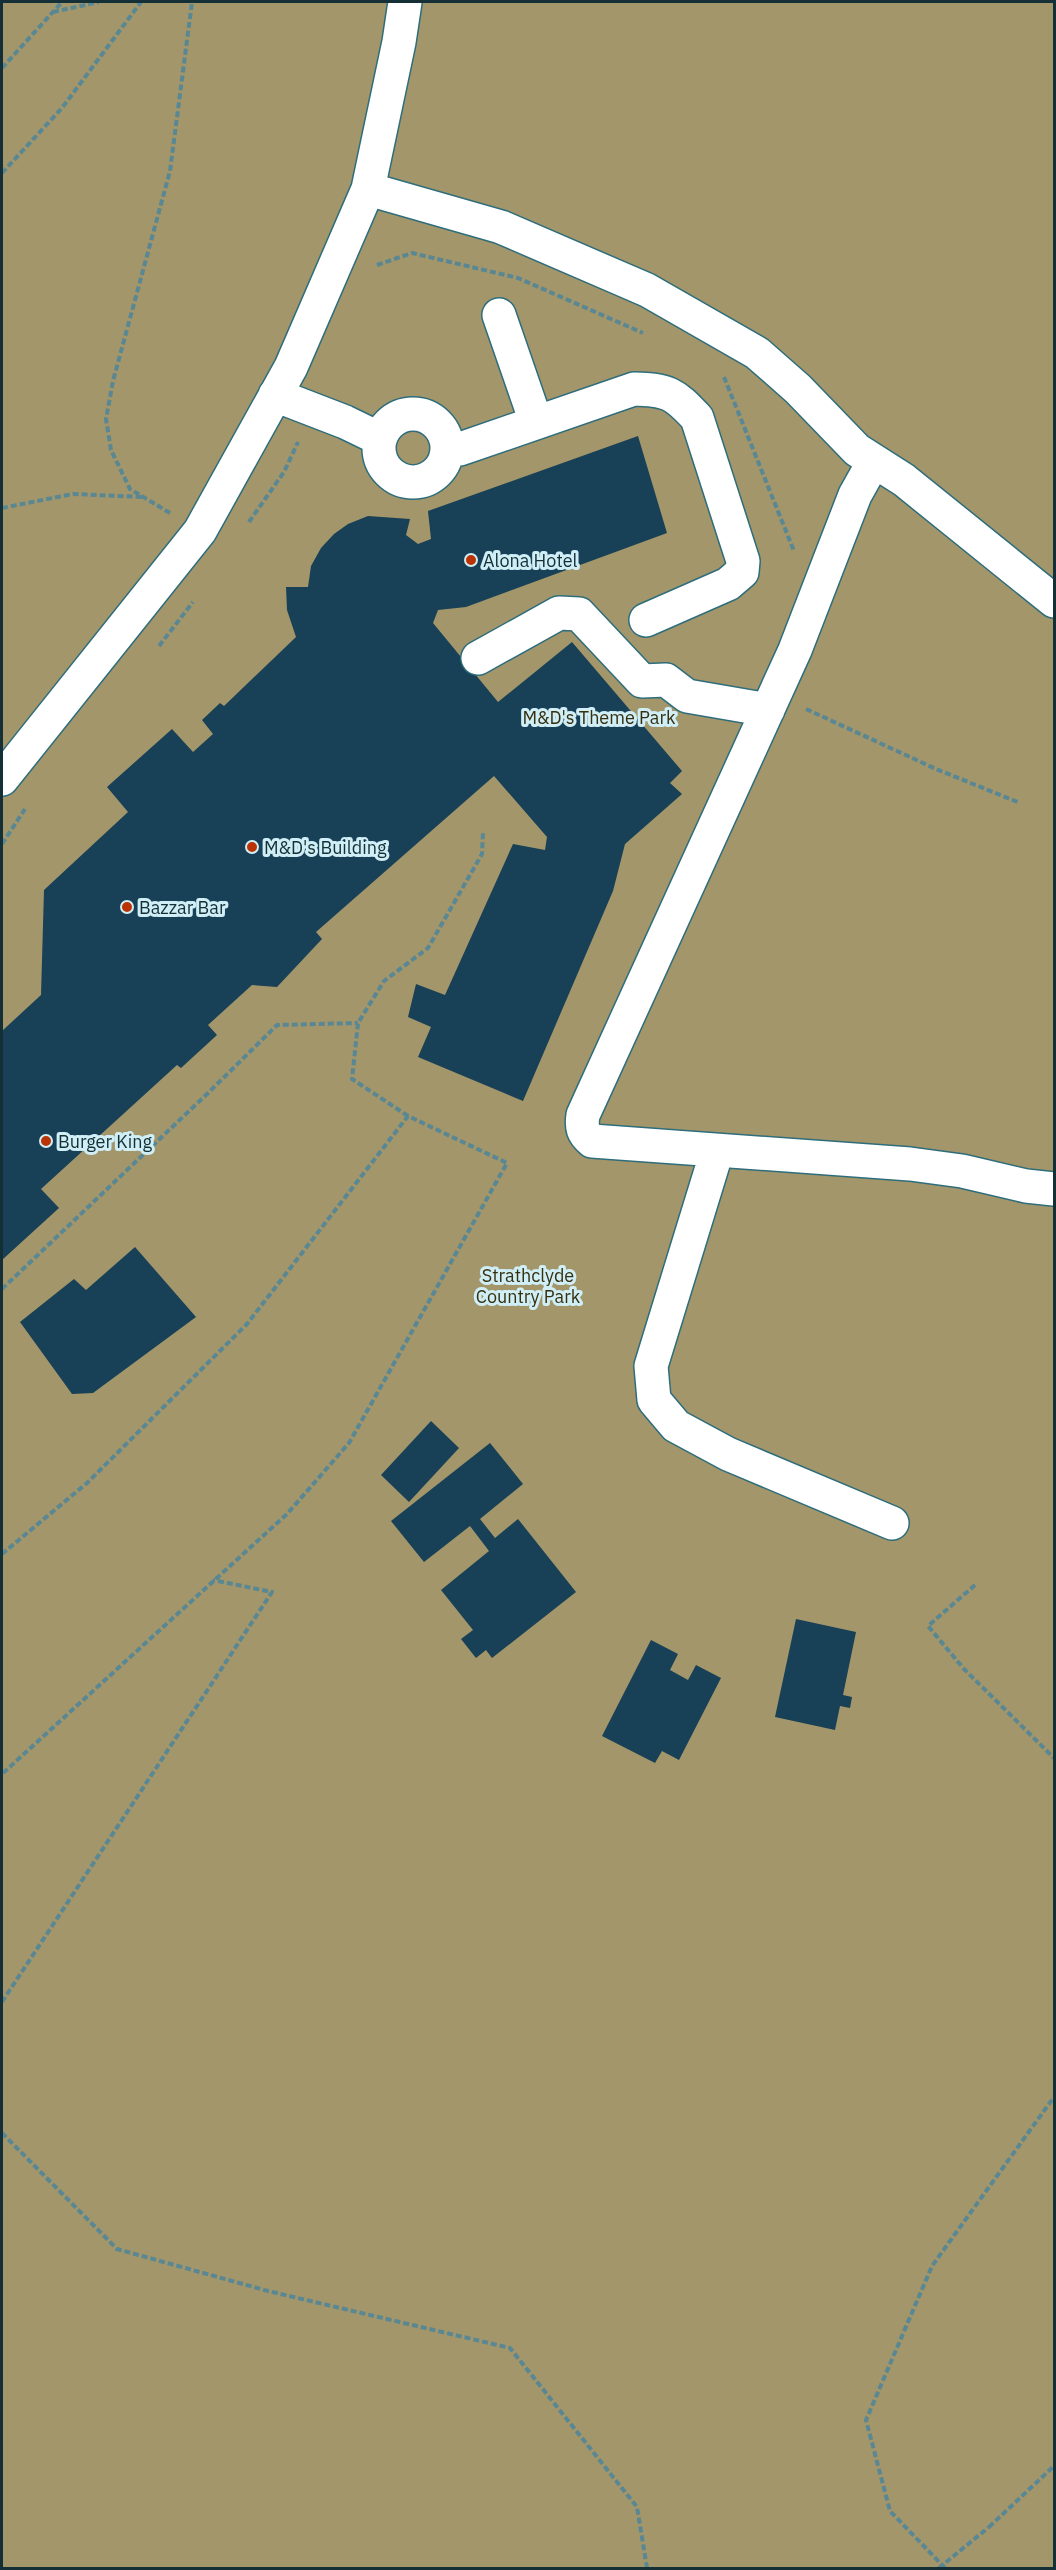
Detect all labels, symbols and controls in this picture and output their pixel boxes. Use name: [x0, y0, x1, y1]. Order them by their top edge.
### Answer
place label: Alona Hotel: [483, 549, 578, 572]
marker: Alona Hotel: [464, 553, 478, 567]
park label: M&D's Theme Park: [522, 706, 676, 729]
place label: M&D's Building: [264, 836, 387, 859]
marker: M&D's Building: [245, 840, 259, 854]
place label: Bazzar Bar: [139, 896, 226, 919]
marker: Bazzar Bar: [120, 900, 134, 914]
place label: Burger King: [58, 1130, 152, 1153]
marker: Burger King: [39, 1134, 53, 1148]
park label: Strathclyde Country Park: [476, 1264, 581, 1308]

